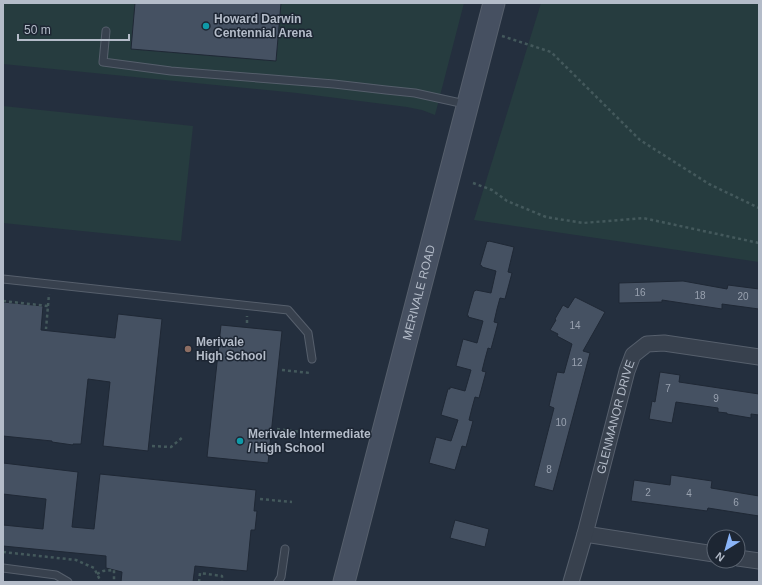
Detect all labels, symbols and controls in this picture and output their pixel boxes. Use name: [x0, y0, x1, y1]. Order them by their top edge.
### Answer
place label: Howard Darwin Centennial Arena: [214, 12, 313, 40]
scale bar: [18, 16, 129, 42]
marker: Howard Darwin Centennial Arena: [201, 21, 211, 31]
text: 50 m: [24, 23, 51, 37]
street label: MERIVALE ROAD: [400, 243, 438, 342]
house number: 16: [634, 287, 646, 298]
house number: 18: [694, 290, 706, 301]
house number: 20: [737, 291, 749, 302]
house number: 14: [569, 320, 581, 331]
place label: Merivale High School: [196, 335, 266, 363]
marker: Merivale High School: [183, 344, 193, 354]
house number: 12: [571, 357, 583, 368]
street label: GLENMANOR DRIVE: [594, 358, 638, 475]
house number: 7: [665, 383, 671, 394]
house number: 9: [713, 393, 719, 404]
house number: 10: [555, 417, 567, 428]
place label: Merivale Intermediate / High School: [248, 427, 371, 455]
marker: Merivale Intermediate / High School: [235, 436, 245, 446]
house number: 8: [546, 464, 552, 475]
house number: 2: [645, 487, 651, 498]
house number: 4: [686, 488, 692, 499]
house number: 6: [733, 497, 739, 508]
north arrow: [706, 529, 746, 569]
text: N: [713, 550, 727, 564]

